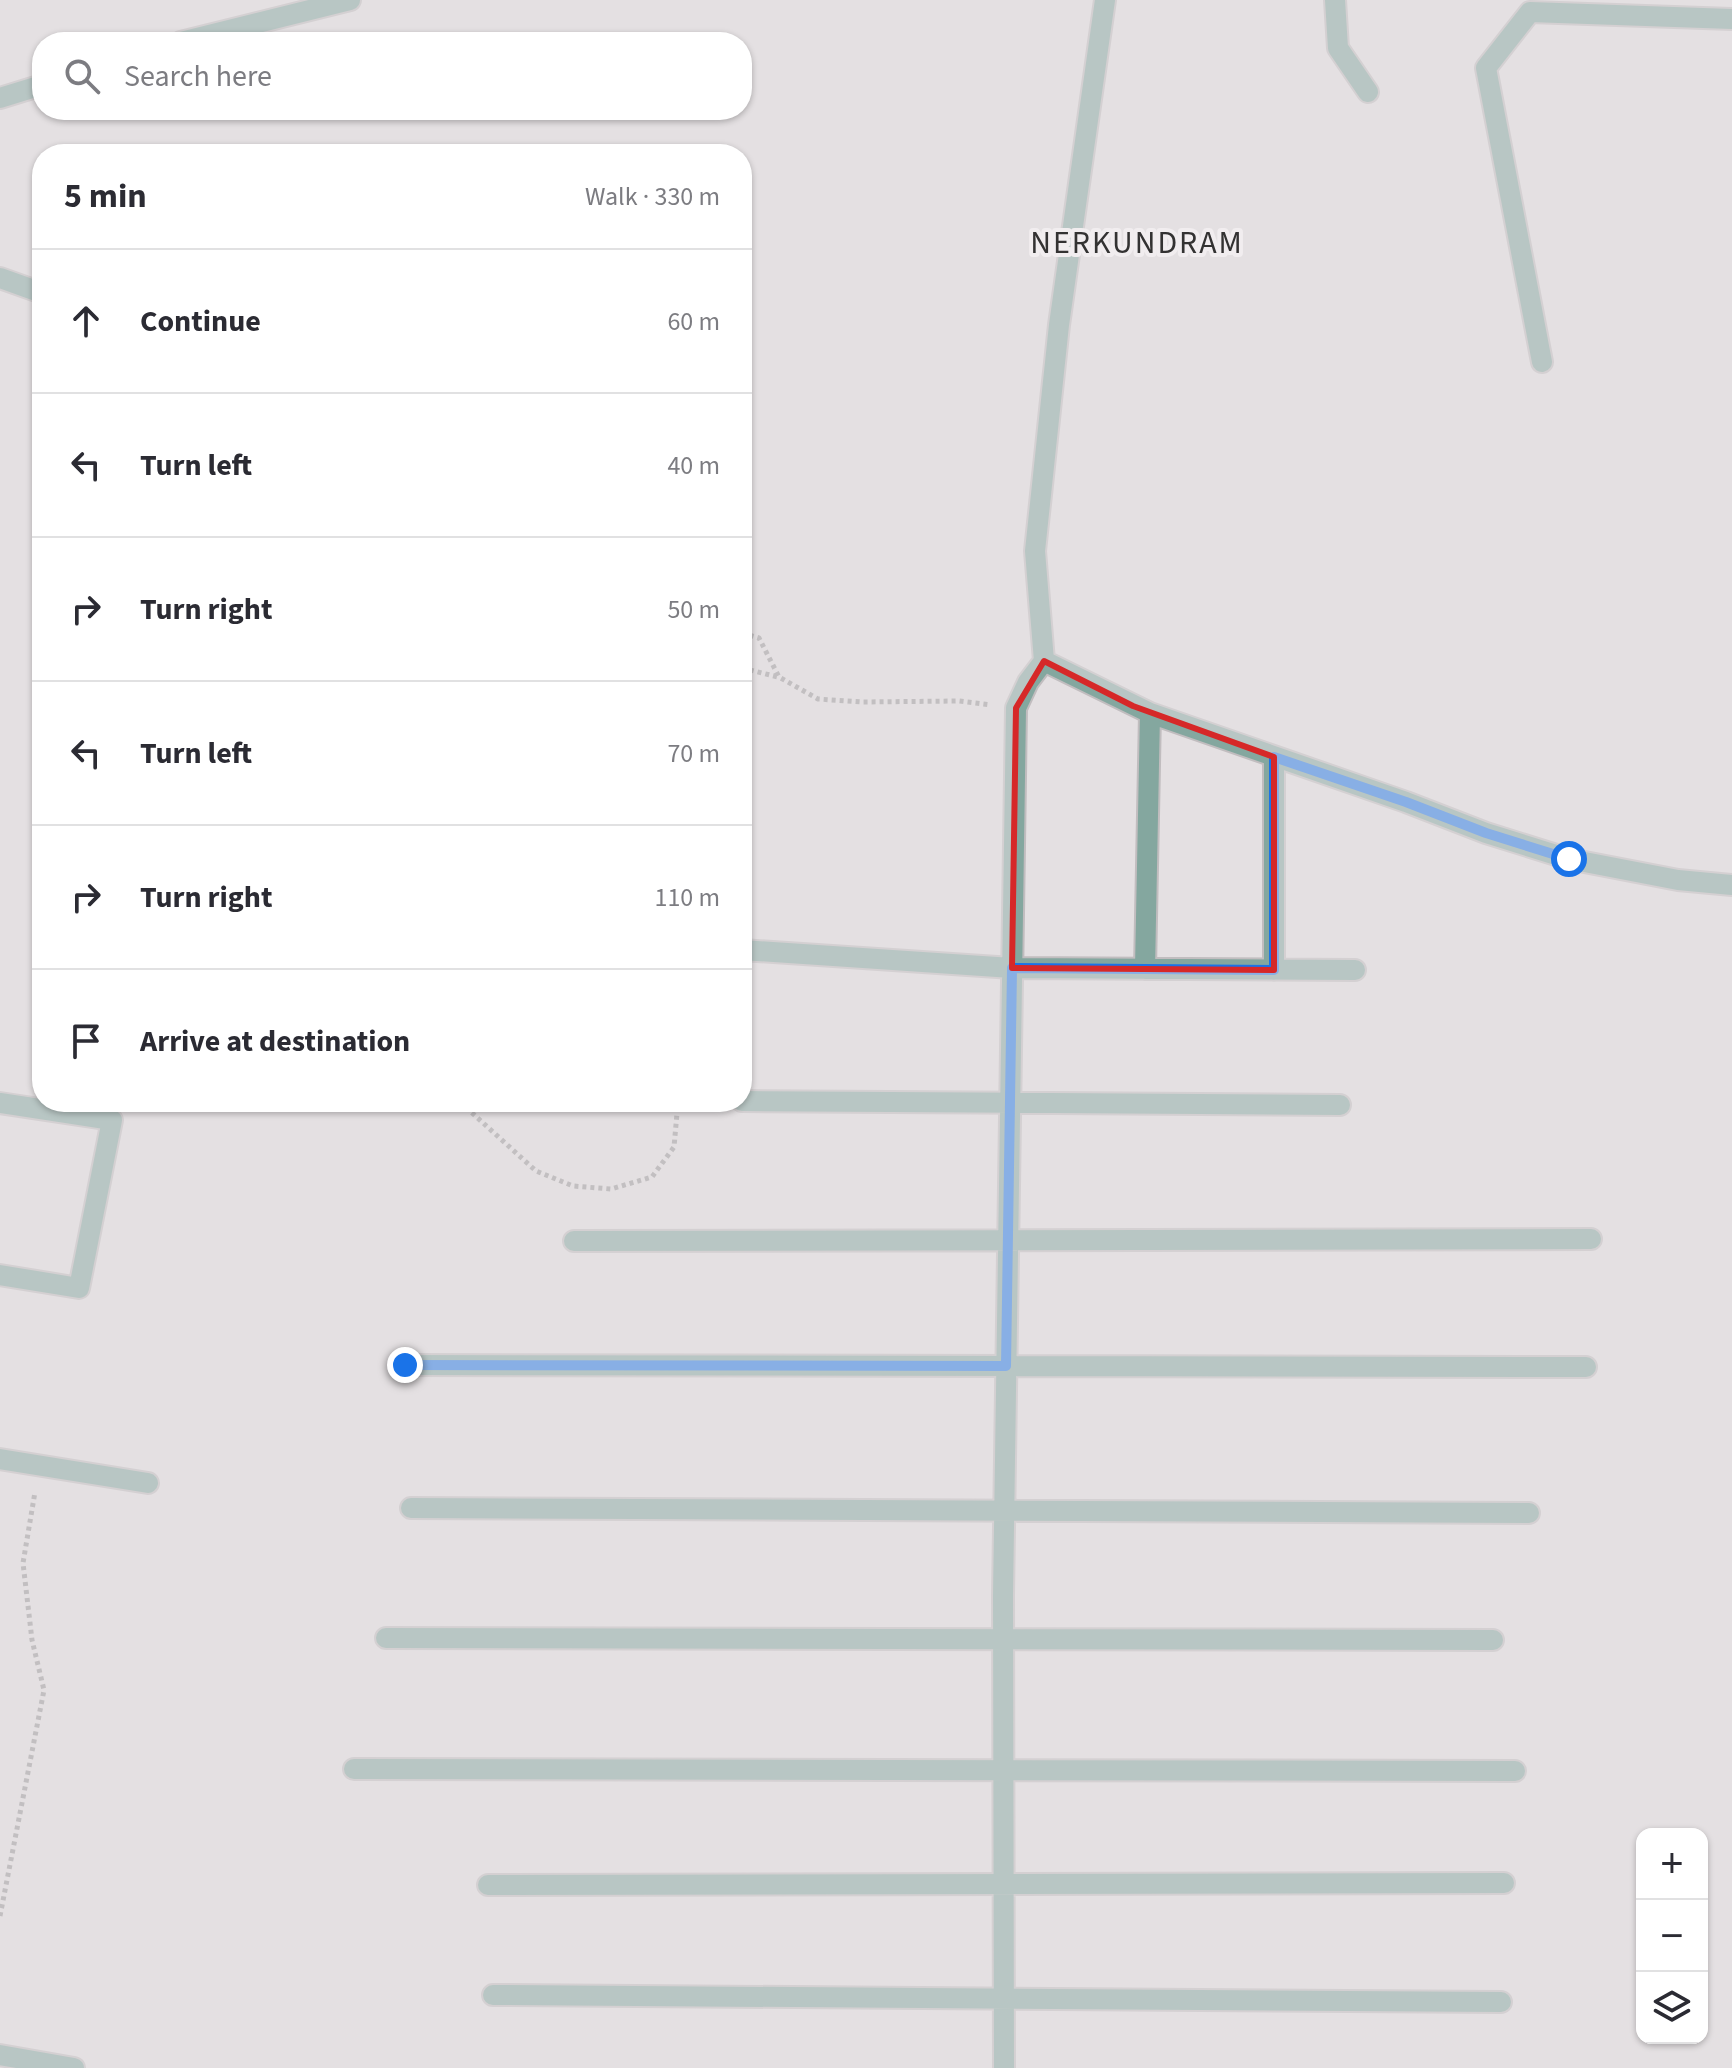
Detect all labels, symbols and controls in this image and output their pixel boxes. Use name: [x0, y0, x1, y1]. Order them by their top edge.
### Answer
search box: [32, 32, 752, 120]
icon: search: [60, 54, 104, 98]
text: Search here: [124, 55, 272, 98]
text: 5 min: [64, 172, 147, 221]
text: Walk · 330 m: [585, 178, 720, 215]
district label: NERKUNDRAM: [1030, 220, 1244, 266]
icon: ahead: [64, 299, 108, 343]
text: Continue: [140, 300, 261, 343]
text: 60 m: [667, 303, 720, 340]
icon: left: [64, 443, 108, 487]
text: Turn left: [140, 444, 252, 487]
text: 40 m: [667, 447, 720, 484]
icon: right: [64, 587, 108, 631]
text: Turn right: [140, 588, 272, 631]
text: 50 m: [667, 591, 720, 628]
icon: left: [64, 731, 108, 775]
text: Turn left: [140, 732, 252, 775]
text: 70 m: [667, 735, 720, 772]
route start: [1551, 841, 1587, 877]
icon: right: [64, 875, 108, 919]
text: Turn right: [140, 876, 272, 919]
text: 110 m: [654, 879, 720, 916]
icon: arrive: [64, 1019, 108, 1063]
text: Arrive at destination: [140, 1020, 410, 1063]
route end: [387, 1347, 423, 1383]
map controls: [1636, 1828, 1708, 2044]
button: +: [1636, 1828, 1708, 1900]
button: −: [1636, 1900, 1708, 1972]
button: layers: [1636, 1972, 1708, 2044]

